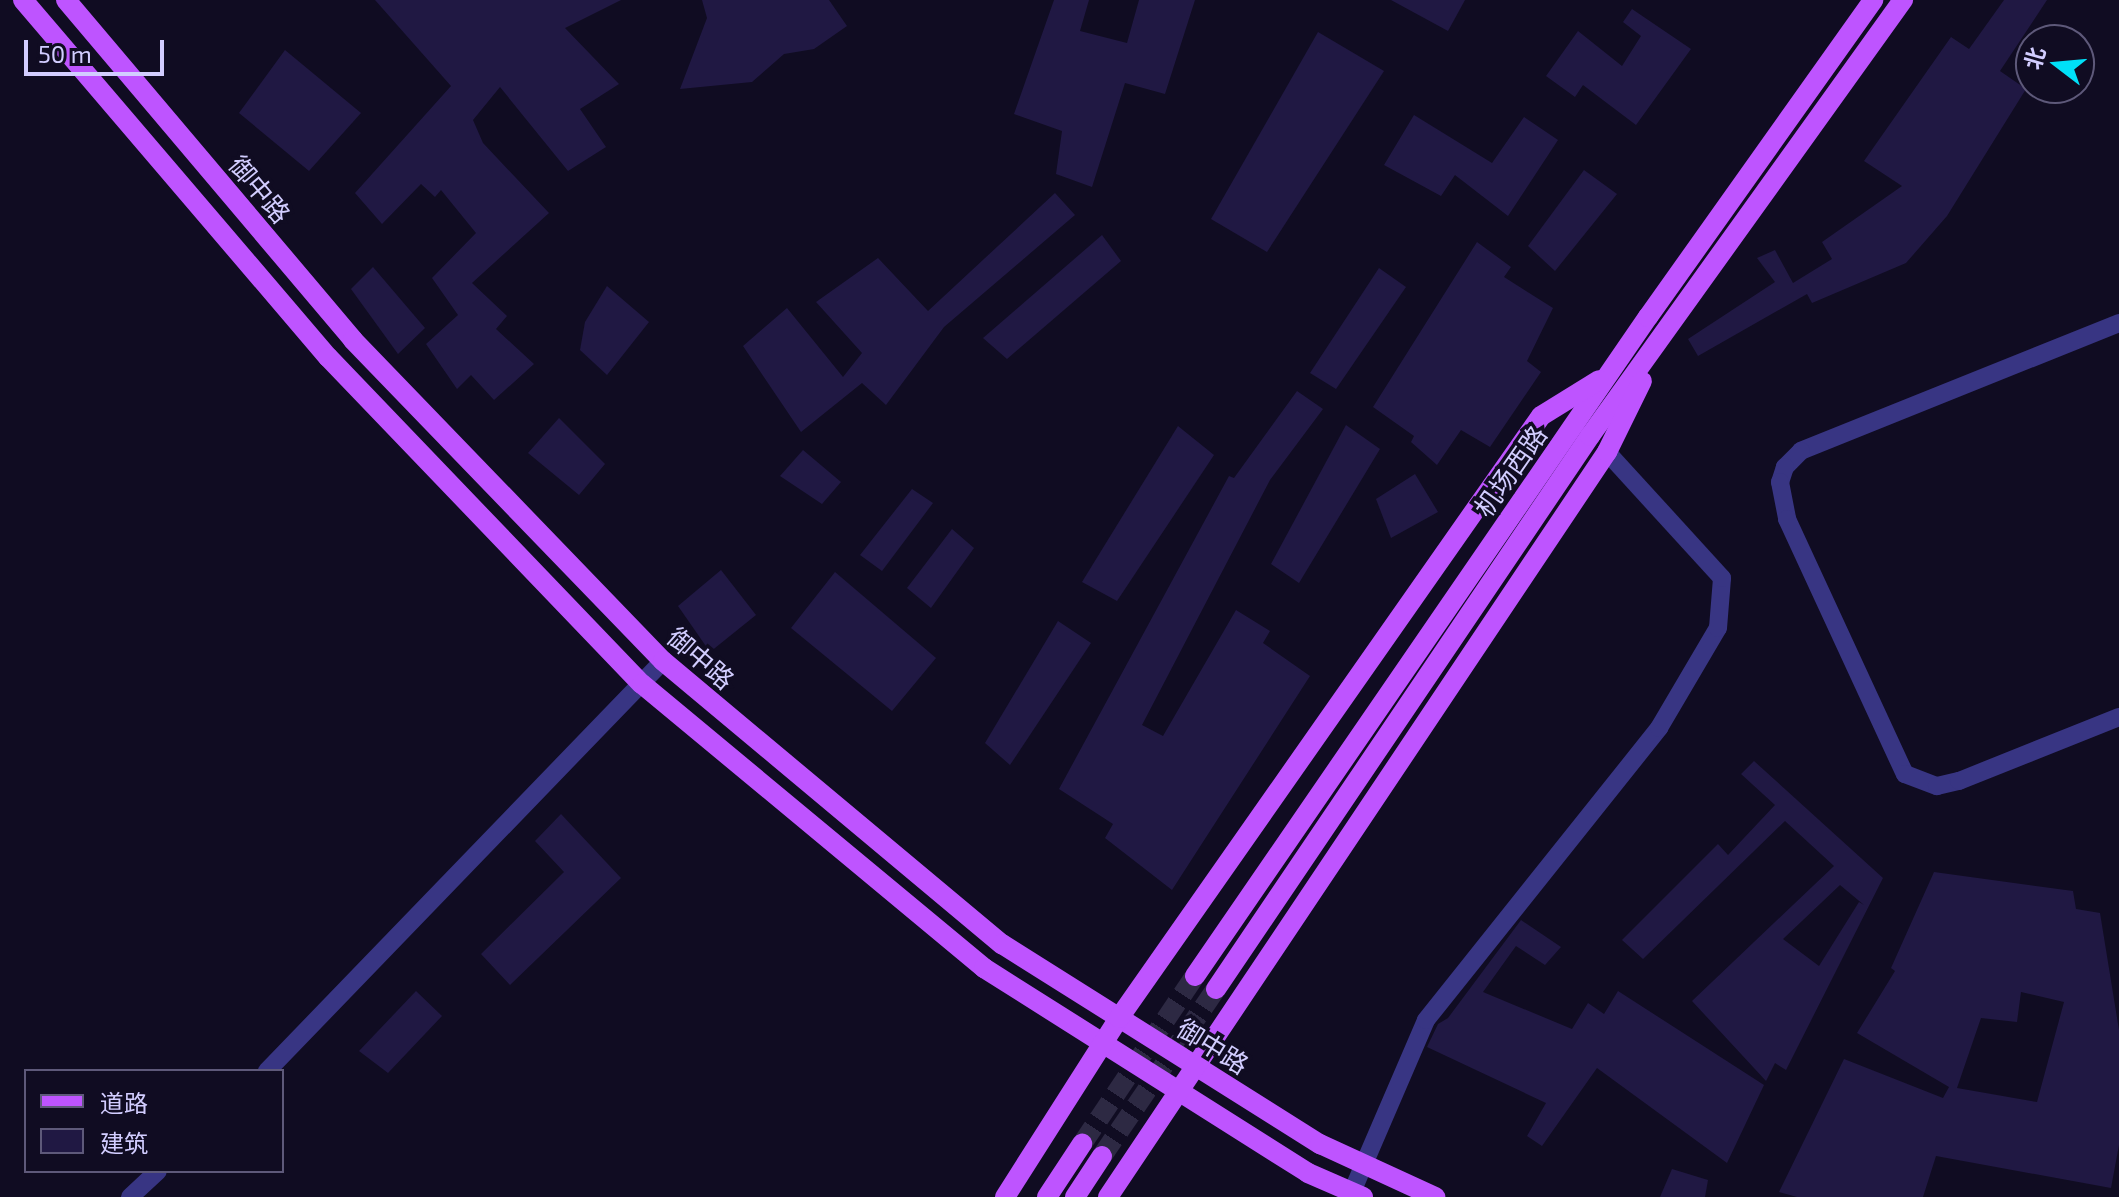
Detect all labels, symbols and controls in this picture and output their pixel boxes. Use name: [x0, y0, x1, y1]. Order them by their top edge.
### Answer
scale bar: [28, 24, 168, 74]
north arrow: [2015, 24, 2095, 104]
text: 50 m: [38, 39, 92, 68]
text: 北: [2018, 44, 2049, 72]
street label: 御中路: [223, 149, 297, 229]
street label: 机场西路: [1467, 419, 1553, 523]
street label: 御中路: [661, 621, 741, 695]
street label: 御中路: [1172, 1012, 1254, 1080]
legend: [24, 1069, 284, 1173]
text: 道路: [100, 1088, 148, 1117]
text: 建筑: [100, 1128, 148, 1157]

